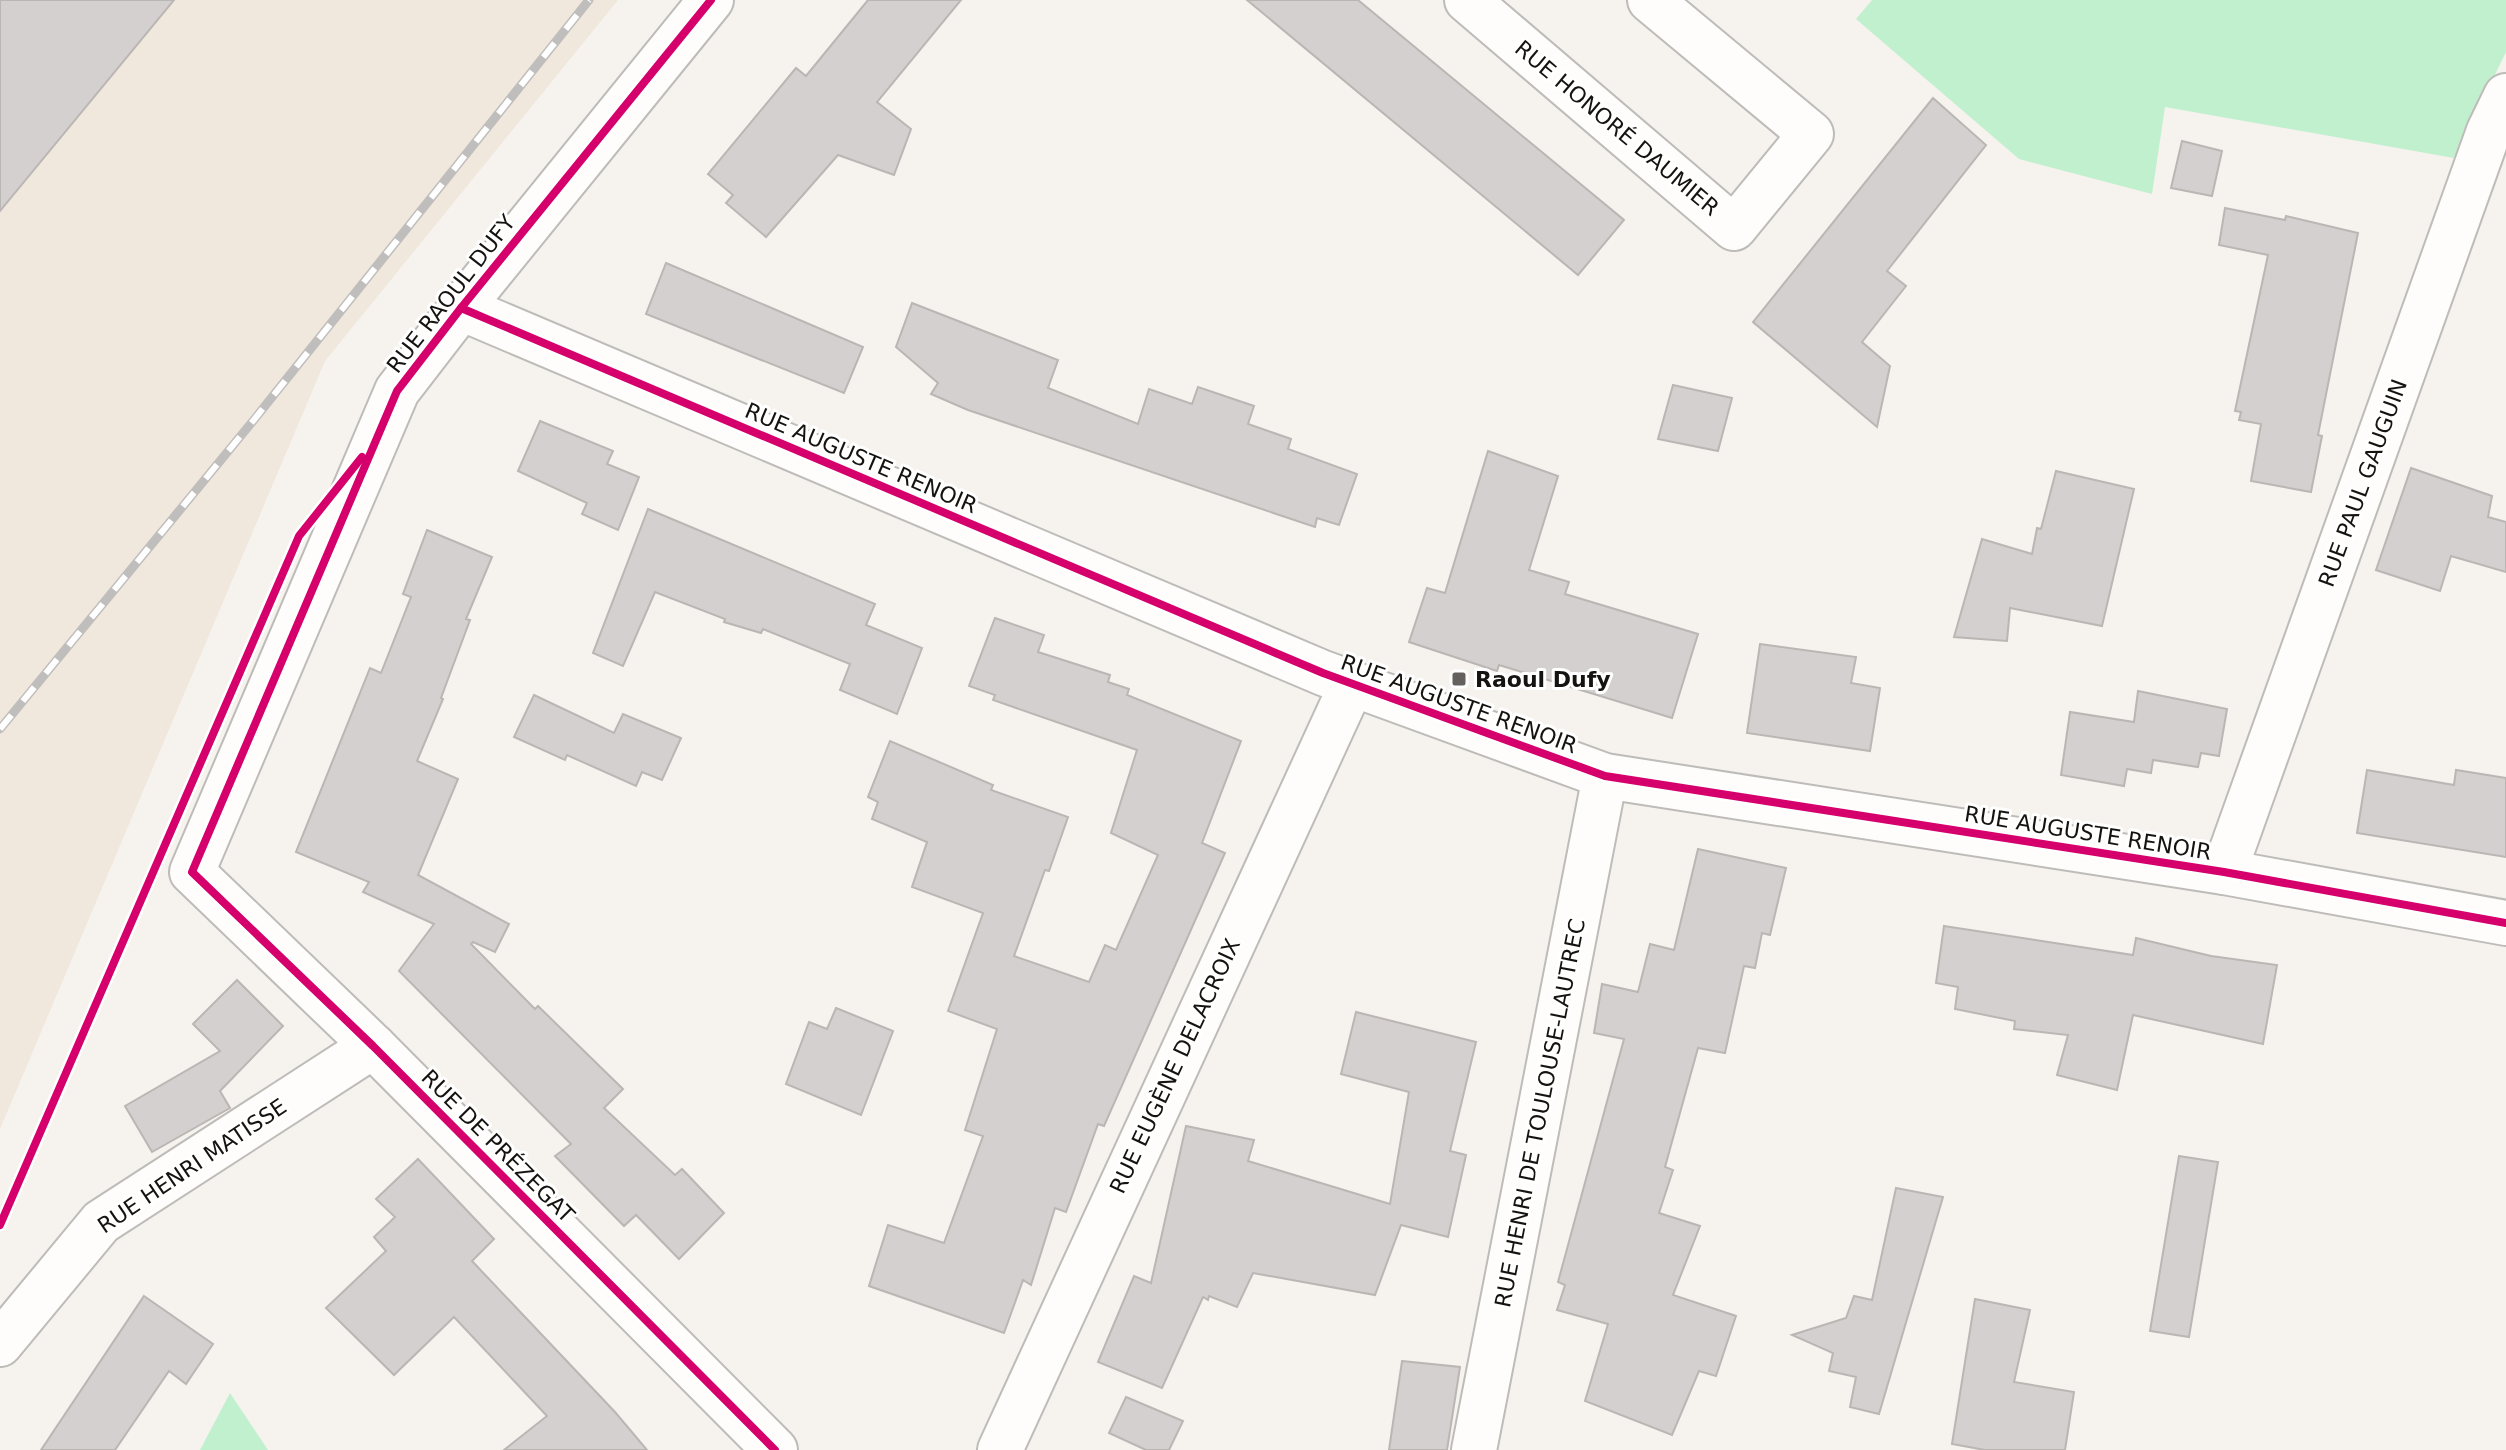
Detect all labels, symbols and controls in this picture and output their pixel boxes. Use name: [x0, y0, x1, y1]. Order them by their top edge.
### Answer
street label: RUE HONORÉ DAUMIER: [1510, 35, 1724, 221]
street label: RUE RAOUL DUFY: [382, 210, 521, 378]
street label: RUE PAUL GAUGUIN: [2314, 376, 2412, 590]
street label: RUE AUGUSTE RENOIR: [741, 398, 981, 518]
street label: RUE AUGUSTE RENOIR: [1337, 650, 1581, 758]
place label: Raoul Dufy: [1475, 667, 1611, 692]
marker: Raoul Dufy: [1450, 670, 1468, 688]
street label: RUE AUGUSTE RENOIR: [1963, 801, 2213, 865]
street label: RUE HENRI DE TOULOUSE-LAUTREC: [1490, 917, 1590, 1309]
street label: RUE EUGÈNE DELACROIX: [1105, 935, 1245, 1197]
street label: RUE DE PRÉZEGAT: [417, 1065, 580, 1228]
street label: RUE HENRI MATISSE: [93, 1094, 291, 1238]

